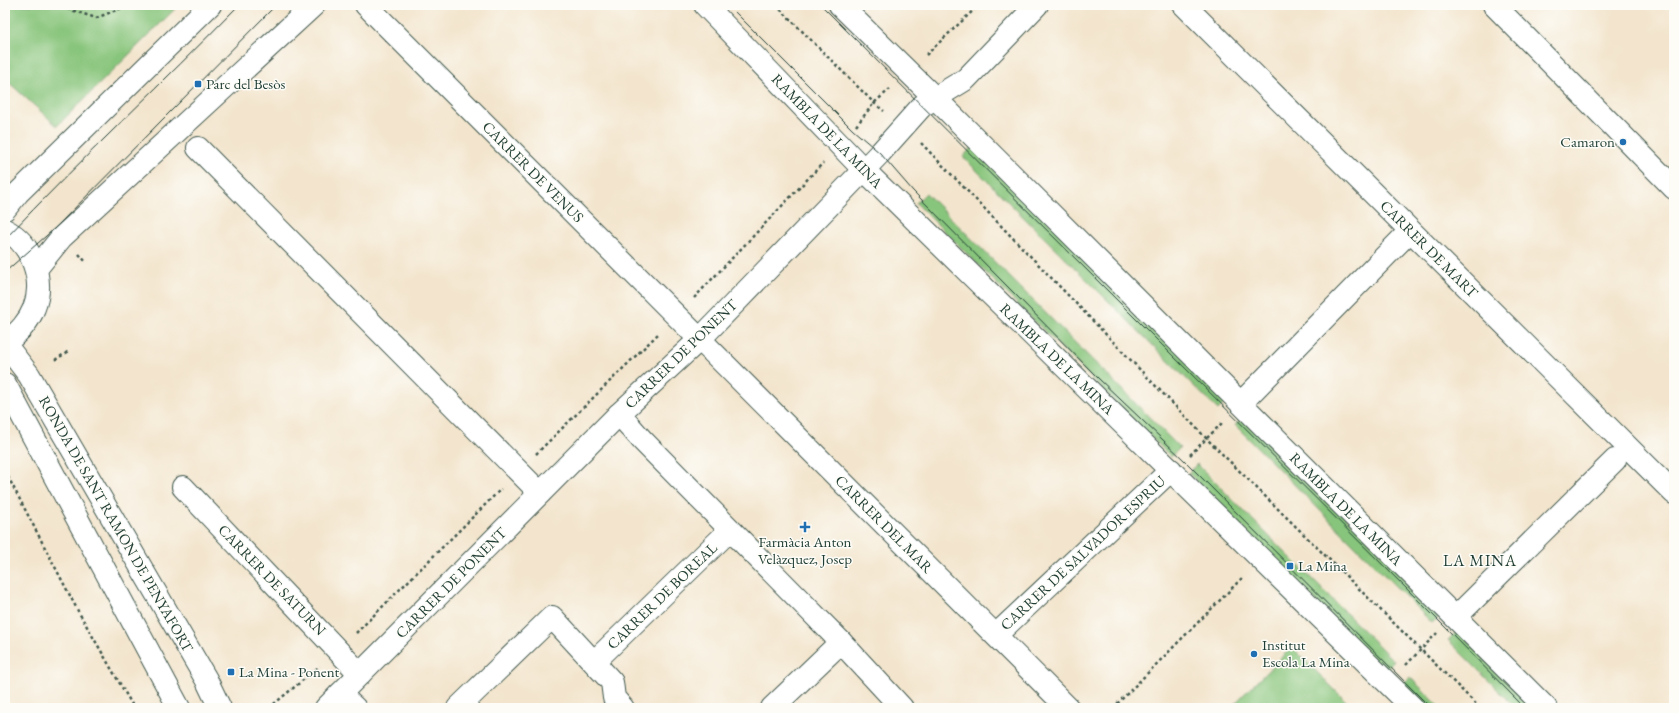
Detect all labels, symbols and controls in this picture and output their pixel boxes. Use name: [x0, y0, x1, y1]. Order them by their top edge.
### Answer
street label: RAMBLA DE LA MINA: [768, 69, 887, 192]
place label: Parc del Besòs: [206, 74, 286, 93]
marker: Parc del Besòs: [193, 79, 203, 89]
street label: CARRER DE VENUS: [479, 117, 588, 226]
place label: Camaron: [1560, 132, 1615, 151]
marker: Camaron: [1618, 137, 1628, 147]
street label: CARRER DE MART: [1376, 196, 1483, 302]
street label: CARRER DE PONENT: [620, 294, 742, 412]
street label: RAMBLA DE LA MINA: [996, 299, 1119, 419]
street label: RONDA DE SANT RAMON DE PENYAFORT: [35, 392, 198, 656]
street label: RAMBLA DE LA MINA: [1286, 448, 1407, 570]
street label: CARRER DEL MAR: [831, 471, 937, 577]
street label: CARRER DE SALVADOR ESPRIU: [996, 471, 1169, 634]
street label: CARRER DE SATURN: [214, 520, 330, 639]
street label: CARRER DE PONENT: [391, 522, 511, 642]
marker: Farmàcia Anton Velàzquez, Josep: [800, 522, 810, 532]
place label: Farmàcia Anton Velàzquez, Josep: [758, 532, 852, 568]
street label: CARRER DE BOREAL: [603, 538, 721, 653]
district label: LA MINA: [1443, 550, 1517, 571]
place label: La Mina: [1298, 556, 1347, 575]
marker: La Mina: [1285, 561, 1295, 571]
place label: Institut Escola La Mina: [1262, 635, 1350, 671]
marker: Institut Escola La Mina: [1249, 649, 1259, 659]
place label: La Mina - Ponent: [239, 662, 340, 681]
marker: La Mina - Ponent: [226, 667, 236, 677]

